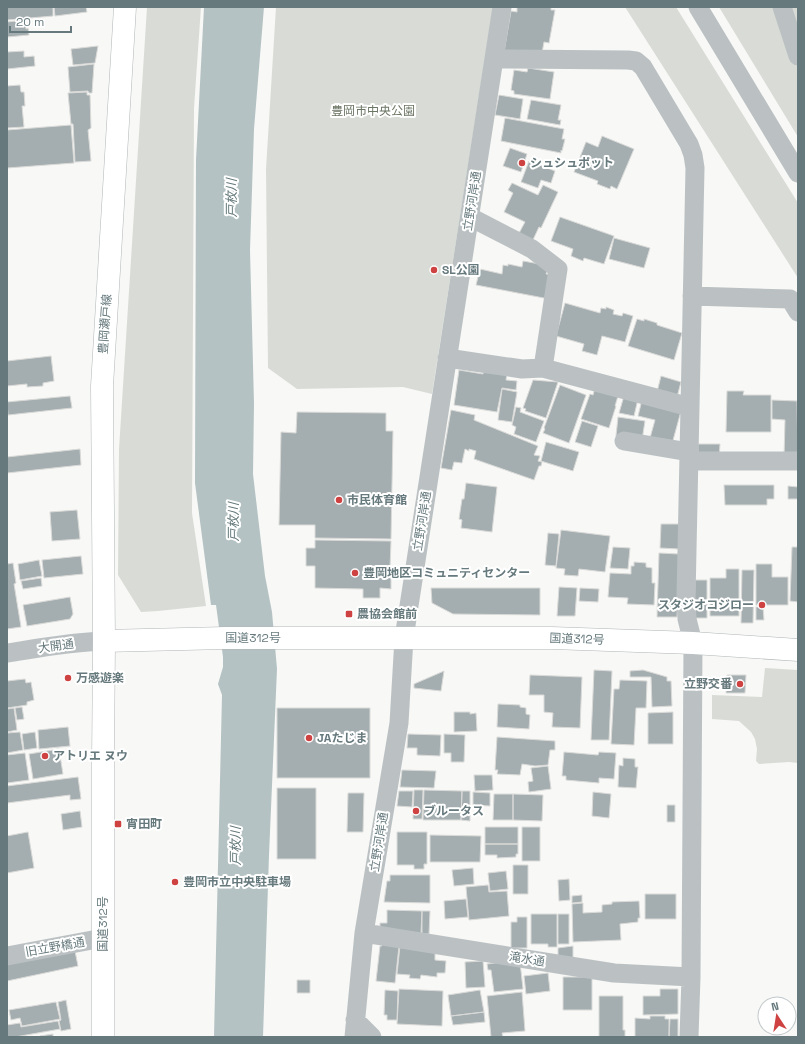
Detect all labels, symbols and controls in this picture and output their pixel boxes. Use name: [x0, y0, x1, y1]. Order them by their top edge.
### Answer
scale bar: [10, 8, 71, 34]
text: 20 m: [16, 14, 44, 30]
park label: 豊岡市中央公園: [331, 103, 415, 119]
place label: シュシュポット: [530, 155, 614, 171]
marker: シュシュポット: [517, 158, 527, 168]
street label: 立野河岸通: [459, 170, 485, 232]
water label: 戸枚川: [223, 177, 240, 218]
place label: SL公園: [442, 262, 480, 278]
marker: SL公園: [429, 265, 439, 275]
street label: 豊岡瀬戸線: [95, 294, 115, 354]
street label: 立野河岸通: [409, 490, 435, 552]
place label: 市民体育館: [347, 492, 407, 508]
marker: 市民体育館: [334, 495, 344, 505]
water label: 戸枚川: [225, 501, 242, 542]
place label: 豊岡地区コミュニティセンター: [363, 565, 530, 581]
marker: 豊岡地区コミュニティセンター: [350, 568, 360, 578]
place label: スタジオコジロー: [658, 597, 754, 613]
marker: スタジオコジロー: [757, 600, 767, 610]
place label: 農協会館前: [357, 606, 417, 622]
marker: 農協会館前: [344, 609, 354, 619]
street label: 国道312号: [225, 630, 281, 646]
street label: 国道312号: [549, 630, 605, 648]
street label: 大開通: [37, 636, 75, 656]
place label: 万感遊楽: [76, 670, 124, 686]
marker: 万感遊楽: [63, 673, 73, 683]
place label: 立野交番: [684, 676, 733, 692]
marker: 立野交番: [735, 679, 745, 689]
place label: JAたじま: [317, 730, 367, 746]
marker: JAたじま: [304, 733, 314, 743]
place label: アトリエ ヌウ: [53, 748, 128, 764]
marker: アトリエ ヌウ: [40, 751, 50, 761]
place label: ブルータス: [424, 803, 484, 819]
marker: ブルータス: [411, 806, 421, 816]
street label: 立野河岸通: [366, 811, 392, 873]
place label: 宵田町: [126, 816, 162, 832]
marker: 宵田町: [113, 819, 123, 829]
water label: 戸枚川: [227, 825, 244, 866]
place label: 豊岡市立中央駐車場: [183, 874, 291, 890]
marker: 豊岡市立中央駐車場: [170, 877, 180, 887]
street label: 国道312号: [95, 896, 111, 952]
street label: 旧立野橋通: [24, 934, 86, 960]
street label: 滝水通: [508, 948, 546, 970]
north arrow: [757, 996, 797, 1036]
text: N: [770, 999, 780, 1014]

